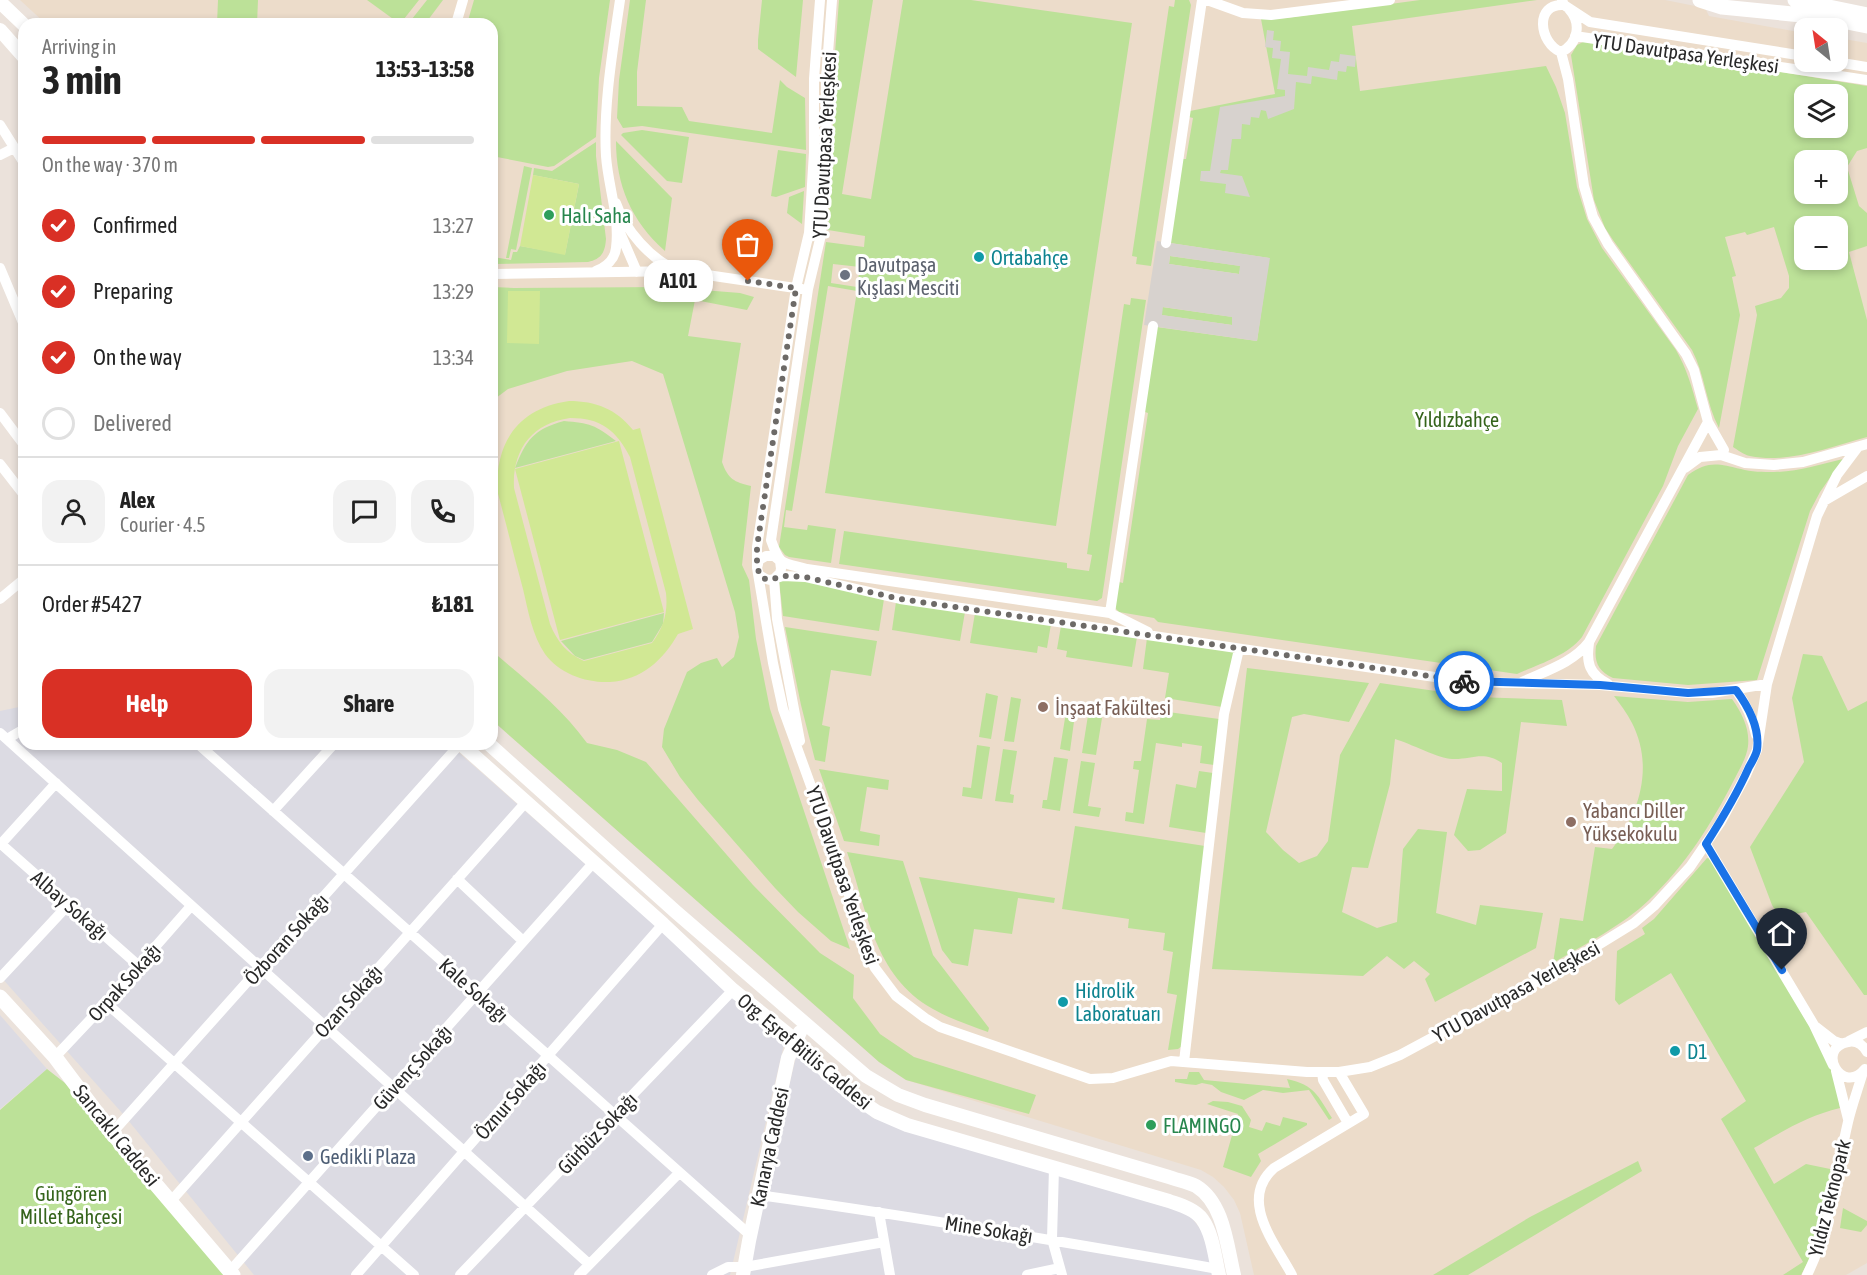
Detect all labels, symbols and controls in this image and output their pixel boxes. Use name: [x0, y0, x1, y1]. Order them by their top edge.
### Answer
north arrow: [1794, 18, 1848, 72]
map controls: [1794, 18, 1848, 270]
street label: YTU Davutpasa Yerleşkesi: [1592, 29, 1780, 77]
text: Arriving in: [42, 35, 116, 58]
street label: YTU Davutpasa Yerleşkesi: [808, 51, 840, 239]
text: 13:53–13:58: [376, 56, 474, 82]
text: 3 min: [42, 58, 122, 102]
button: layers: [1794, 84, 1848, 138]
button: +: [1794, 150, 1848, 204]
text: On the way · 370 m: [42, 153, 178, 176]
place label: Halı Saha: [561, 204, 631, 227]
marker: Halı Saha: [542, 208, 556, 222]
icon: check: [42, 209, 75, 242]
text: Confirmed: [93, 212, 178, 238]
text: 13:27: [433, 214, 474, 237]
button: −: [1794, 216, 1848, 270]
pin: [722, 219, 773, 281]
icon: bag: [731, 228, 764, 261]
place label: Ortabahçe: [991, 246, 1068, 269]
marker: Ortabahçe: [972, 250, 986, 264]
place label: Davutpaşa Kışlası Mesciti: [857, 253, 959, 299]
callout: A101: [643, 260, 712, 302]
marker: Davutpaşa Kışlası Mesciti: [838, 268, 852, 282]
text: A101: [660, 269, 698, 292]
icon: check: [42, 275, 75, 308]
text: Preparing: [93, 278, 173, 304]
text: 13:29: [433, 280, 474, 303]
icon: check: [42, 341, 75, 374]
text: On the way: [93, 344, 182, 370]
text: 13:34: [433, 346, 474, 369]
park label: Yıldızbahçe: [1415, 408, 1499, 431]
text: Delivered: [93, 410, 172, 436]
button: person: [42, 480, 105, 543]
button: chat: [333, 480, 396, 543]
button: phone: [411, 480, 474, 543]
text: Alex: [120, 487, 155, 513]
text: Courier · 4.5: [120, 513, 206, 536]
text: Order #5427: [42, 591, 142, 617]
text: ₺181: [432, 591, 474, 617]
courier: [1434, 651, 1494, 711]
icon: bike: [1448, 665, 1481, 698]
button: Help: [42, 669, 252, 738]
button: Share: [264, 669, 474, 738]
place label: İnşaat Fakültesi: [1055, 696, 1171, 719]
marker: İnşaat Fakültesi: [1036, 700, 1050, 714]
street label: YTU Davutpasa Yerleşkesi: [802, 783, 884, 967]
place label: Yabancı Diller Yüksekokulu: [1583, 799, 1685, 845]
marker: Yabancı Diller Yüksekokulu: [1564, 815, 1578, 829]
street label: Albay Sokağı: [27, 865, 113, 945]
street label: Özboran Sokağı: [239, 889, 333, 989]
pin: [1756, 908, 1807, 970]
icon: home: [1765, 917, 1798, 950]
street label: YTU Davutpasa Yerleşkesi: [1429, 936, 1603, 1046]
street label: Orpak Sokağı: [83, 938, 165, 1026]
street label: Kale Sokağı: [435, 953, 513, 1027]
street label: Ozan Sokağı: [309, 960, 387, 1042]
place label: Hidrolik Laboratuarı: [1075, 979, 1161, 1025]
street label: Org. Eşref Bitlis Caddesi: [733, 988, 877, 1114]
marker: Hidrolik Laboratuarı: [1056, 995, 1070, 1009]
street label: Güvenç Sokağı: [368, 1020, 456, 1114]
place label: D1: [1687, 1040, 1708, 1063]
marker: D1: [1668, 1044, 1682, 1058]
street label: Öznur Sokağı: [470, 1056, 550, 1144]
street label: Sancaklı Caddesi: [69, 1080, 165, 1190]
street label: Kanarya Caddesi: [745, 1085, 793, 1209]
street label: Gürbüz Sokağı: [552, 1087, 642, 1179]
place label: FLAMINGO: [1163, 1114, 1241, 1137]
marker: FLAMINGO: [1144, 1118, 1158, 1132]
street label: Yıldız Teknopark: [1803, 1137, 1855, 1259]
place label: Gedikli Plaza: [320, 1145, 416, 1168]
marker: Gedikli Plaza: [301, 1149, 315, 1163]
park label: Güngören Millet Bahçesi: [20, 1182, 122, 1228]
street label: Mine Sokağı: [943, 1211, 1035, 1247]

